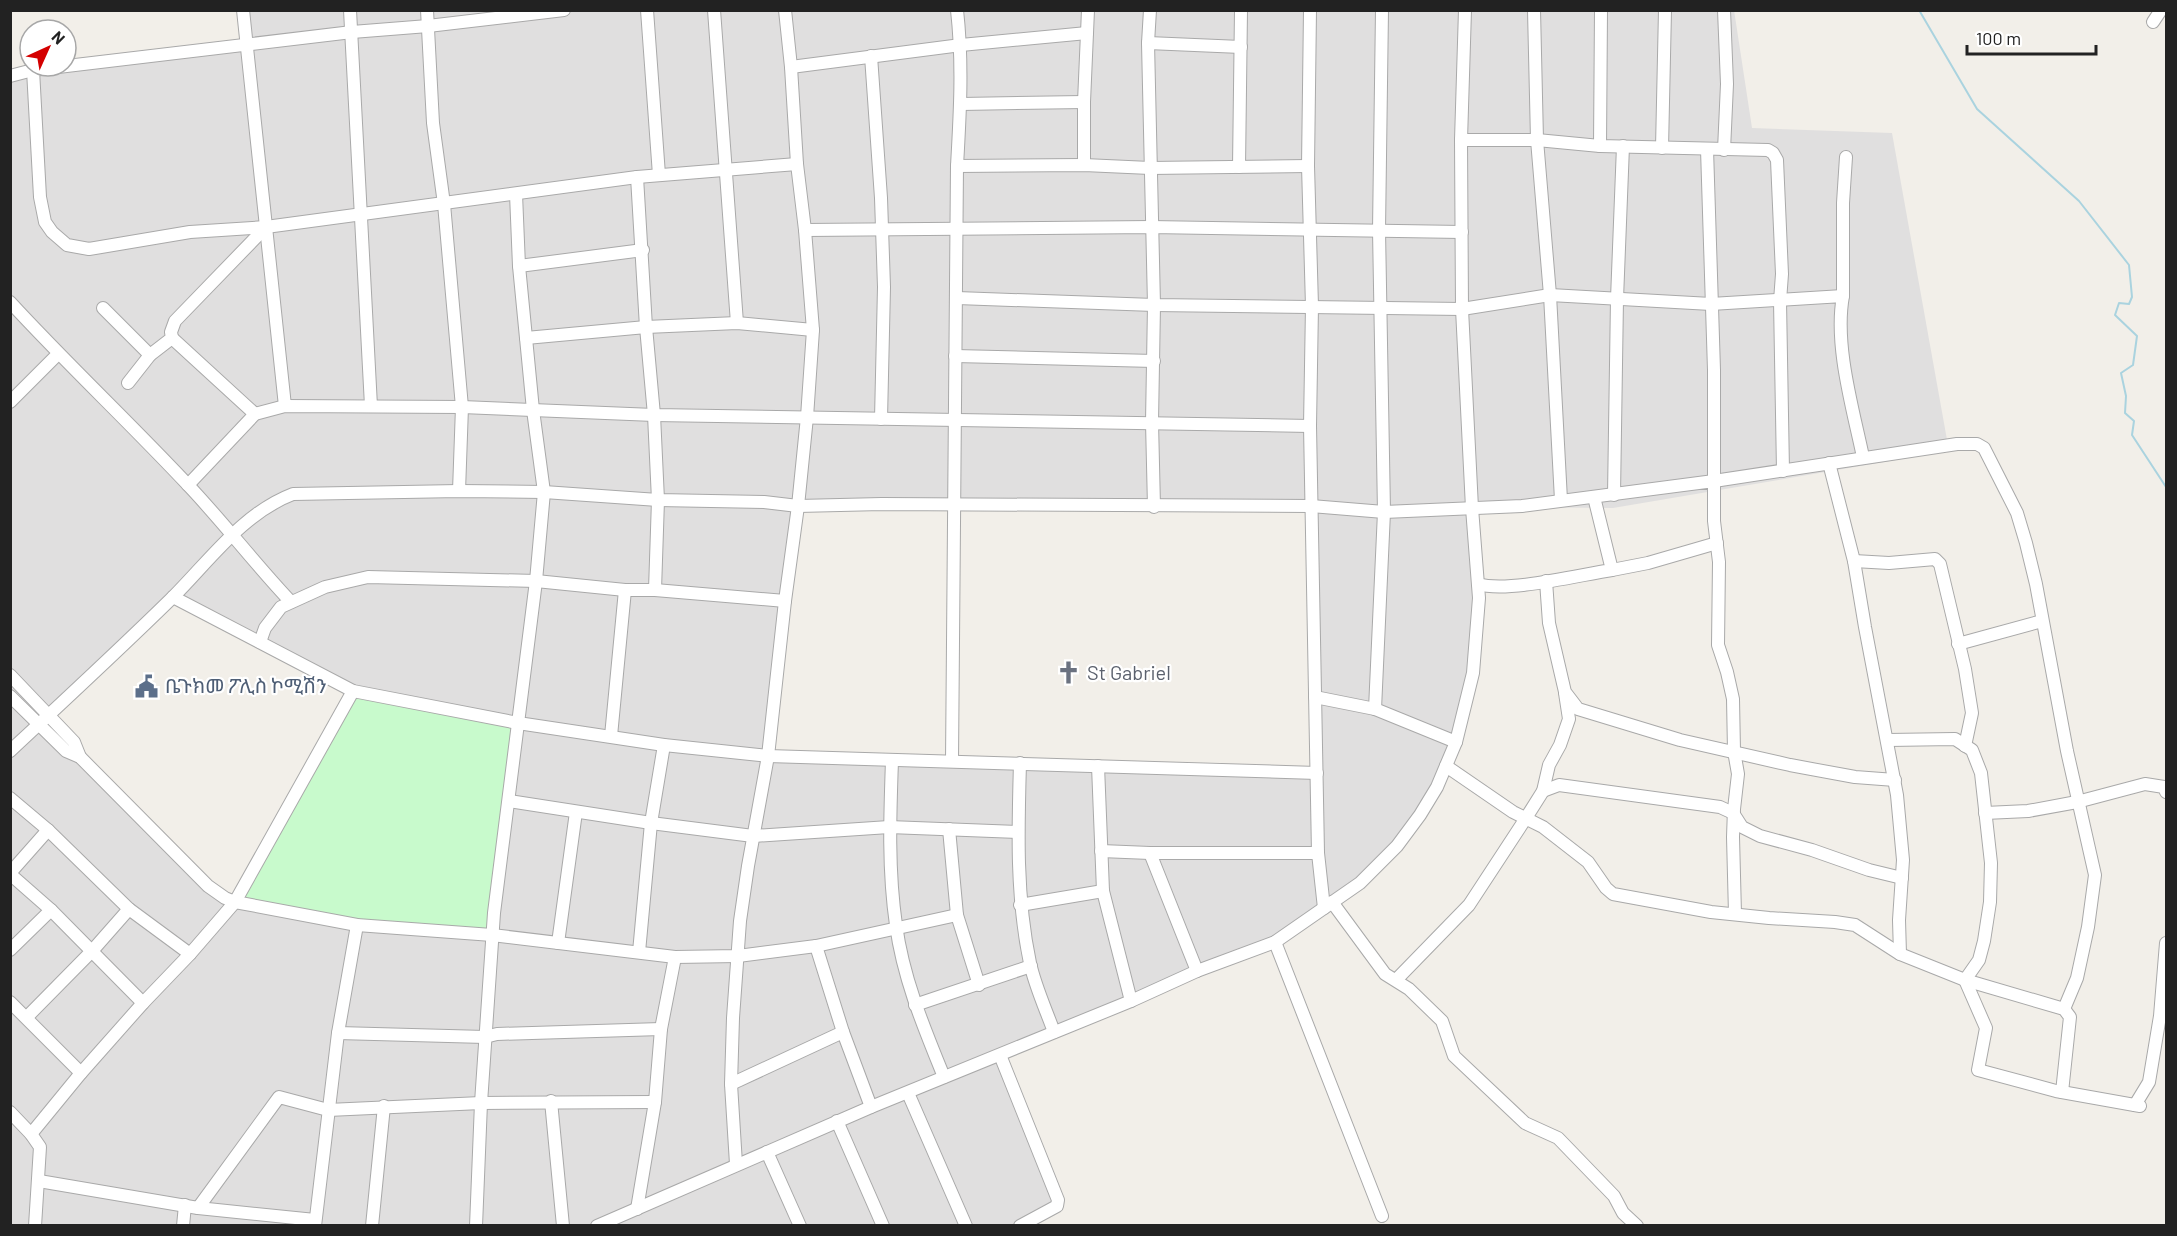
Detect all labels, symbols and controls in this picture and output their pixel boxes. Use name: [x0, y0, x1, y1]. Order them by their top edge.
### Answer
north arrow: [18, 18, 78, 78]
scale bar: [1967, 18, 2096, 56]
text: N: [48, 27, 69, 48]
text: 100 m: [1976, 27, 2021, 49]
church icon: St Gabriel: [1056, 660, 1082, 686]
place label: St Gabriel: [1087, 660, 1171, 684]
public building icon: ቤጉክመ ፖሊስ ኮሚሽን: [134, 673, 160, 699]
place label: ቤጉክመ ፖሊስ ኮሚሽን: [165, 673, 327, 697]

